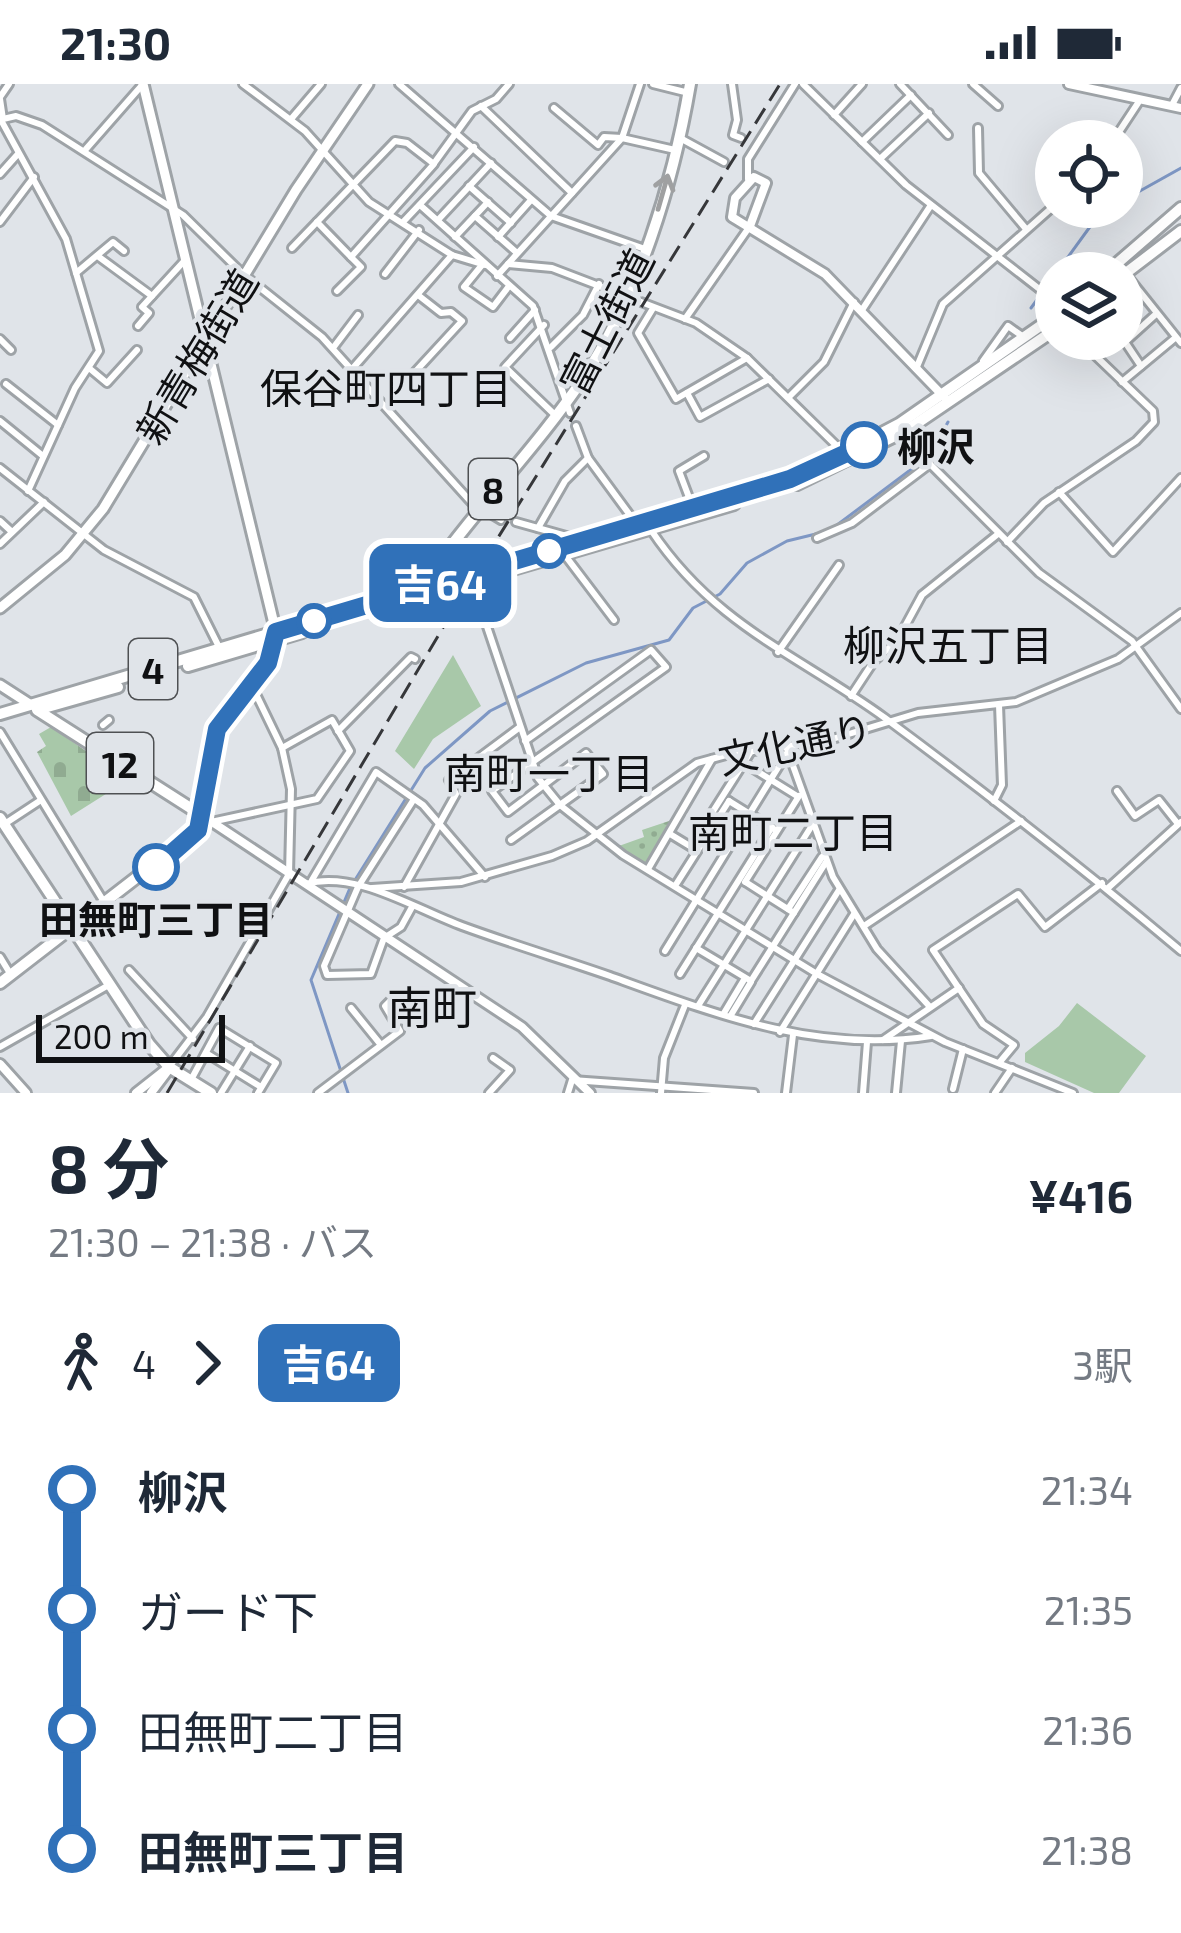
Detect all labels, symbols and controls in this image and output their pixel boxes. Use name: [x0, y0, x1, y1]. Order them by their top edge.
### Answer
text: 21:30: [60, 15, 171, 69]
map controls: [1035, 120, 1143, 360]
button: locate: [1035, 120, 1143, 228]
one-way arrow: [653, 174, 675, 212]
street label: 富士街道: [550, 241, 662, 401]
button: layers: [1035, 252, 1143, 360]
street label: 新青梅街道: [126, 260, 266, 452]
district label: 保谷町四丁目: [260, 362, 512, 412]
place label: 柳沢: [897, 422, 975, 469]
marker: 柳沢: [842, 423, 886, 467]
road number: 8: [469, 459, 517, 519]
unlabelled marker: [533, 535, 565, 567]
line badge: 吉64: [371, 544, 509, 622]
text: 吉64: [393, 558, 487, 608]
unlabelled marker: [298, 605, 330, 637]
district label: 柳沢五丁目: [843, 619, 1053, 669]
road number: 4: [129, 639, 177, 699]
street label: 文化通り: [714, 704, 876, 782]
road number: 12: [87, 733, 153, 793]
district label: 南町一丁目: [444, 747, 654, 797]
district label: 南町二丁目: [688, 806, 898, 856]
marker: 田無町三丁目: [134, 845, 178, 889]
place label: 田無町三丁目: [39, 895, 273, 942]
district label: 南町: [387, 979, 477, 1033]
scale bar: [36, 1009, 225, 1062]
text: 200 m: [54, 1016, 149, 1056]
text: 8 分: [48, 1127, 169, 1206]
text: ¥416: [1028, 1168, 1133, 1222]
text: 21:30 – 21:38 · バス: [48, 1218, 377, 1265]
icon: walk: [48, 1330, 114, 1396]
icon: forward: [174, 1330, 240, 1396]
text: 吉64: [282, 1338, 376, 1388]
text: 4: [132, 1340, 156, 1387]
text: 3駅: [1072, 1341, 1133, 1388]
text: 柳沢: [138, 1464, 228, 1518]
text: 21:34: [1041, 1466, 1133, 1513]
text: ガード下: [138, 1584, 318, 1638]
text: 21:35: [1044, 1586, 1133, 1633]
text: 田無町二丁目: [138, 1704, 408, 1758]
text: 21:36: [1042, 1706, 1133, 1753]
text: 田無町三丁目: [138, 1824, 408, 1878]
text: 21:38: [1041, 1826, 1133, 1873]

